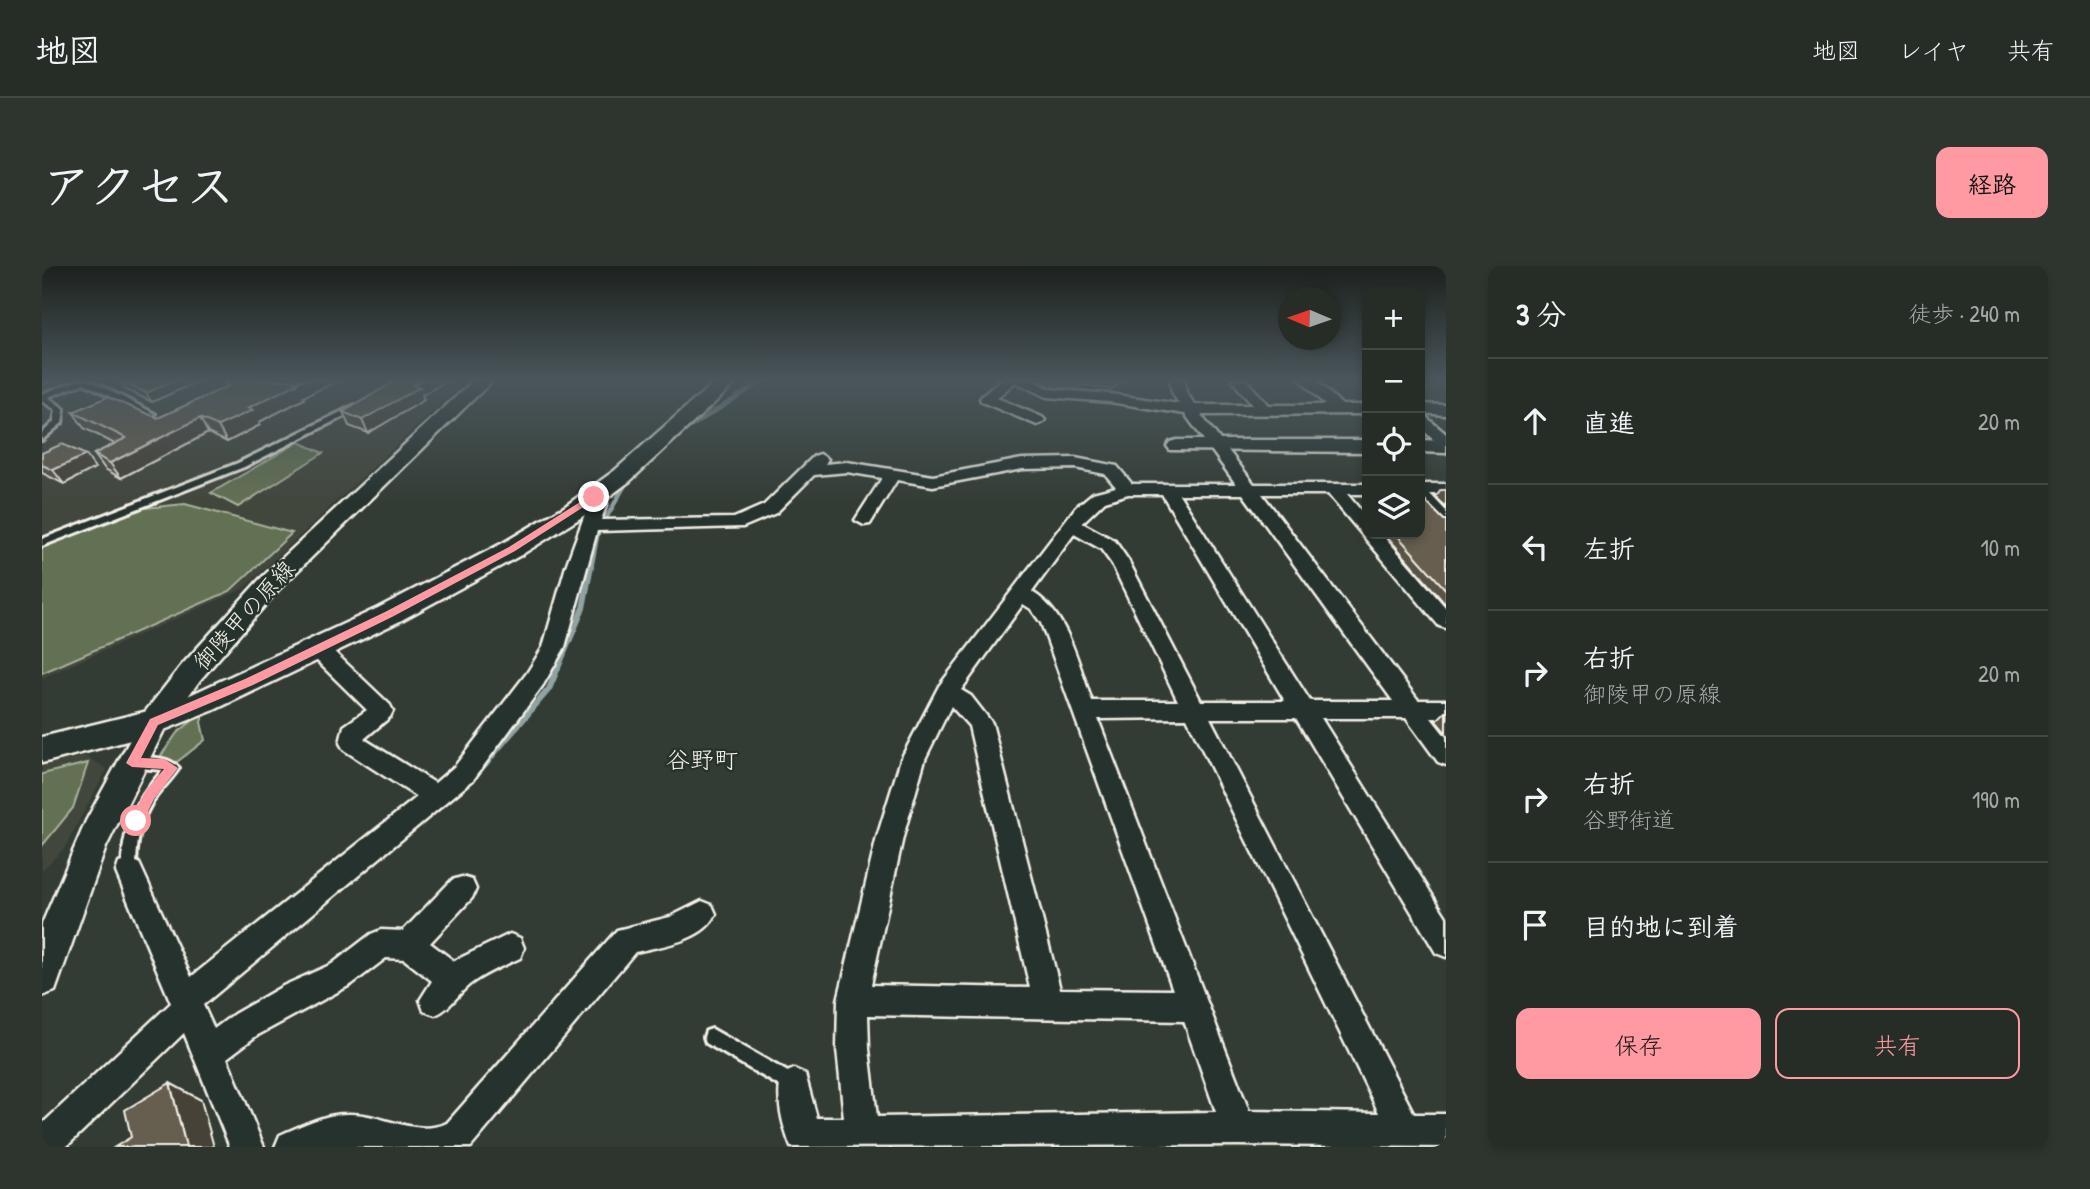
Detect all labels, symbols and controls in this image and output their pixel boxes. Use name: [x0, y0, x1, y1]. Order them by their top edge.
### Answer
text: 地図: [35, 28, 101, 72]
text: 地図: [1812, 34, 1860, 66]
text: レイヤ: [1898, 34, 1969, 66]
text: 共有: [2007, 34, 2055, 66]
button: 経路: [1936, 147, 2048, 218]
text: アクセス: [42, 152, 235, 218]
north arrow: [1278, 287, 1341, 350]
map controls: [1362, 287, 1425, 539]
button: +: [1362, 287, 1425, 350]
text: 3 分: [1516, 294, 1566, 334]
text: 徒歩 · 240 m: [1908, 298, 2020, 329]
button: −: [1362, 350, 1425, 413]
icon: ahead: [1516, 402, 1554, 440]
text: 直進: [1583, 405, 1635, 440]
text: 20 m: [1978, 406, 2020, 437]
button: locate: [1362, 413, 1425, 476]
button: layers: [1362, 476, 1425, 539]
route end: [578, 481, 609, 512]
icon: left: [1516, 528, 1554, 566]
text: 左折: [1583, 531, 1635, 566]
text: 10 m: [1980, 532, 2020, 563]
street label: 御陵甲の原線: [186, 553, 301, 676]
text: 右折: [1583, 640, 1635, 675]
icon: right: [1516, 654, 1554, 692]
text: 20 m: [1978, 658, 2020, 689]
text: 御陵甲の原線: [1583, 678, 1721, 709]
district label: 谷野町: [666, 743, 738, 775]
text: 右折: [1583, 766, 1635, 801]
icon: right: [1516, 780, 1554, 818]
text: 190 m: [1972, 784, 2020, 815]
text: 谷野街道: [1583, 804, 1675, 835]
route start: [120, 805, 151, 836]
icon: arrive: [1516, 906, 1554, 944]
text: 目的地に到着: [1583, 909, 1739, 944]
button: 保存: [1516, 1008, 1761, 1079]
button: 共有: [1775, 1008, 2020, 1079]

